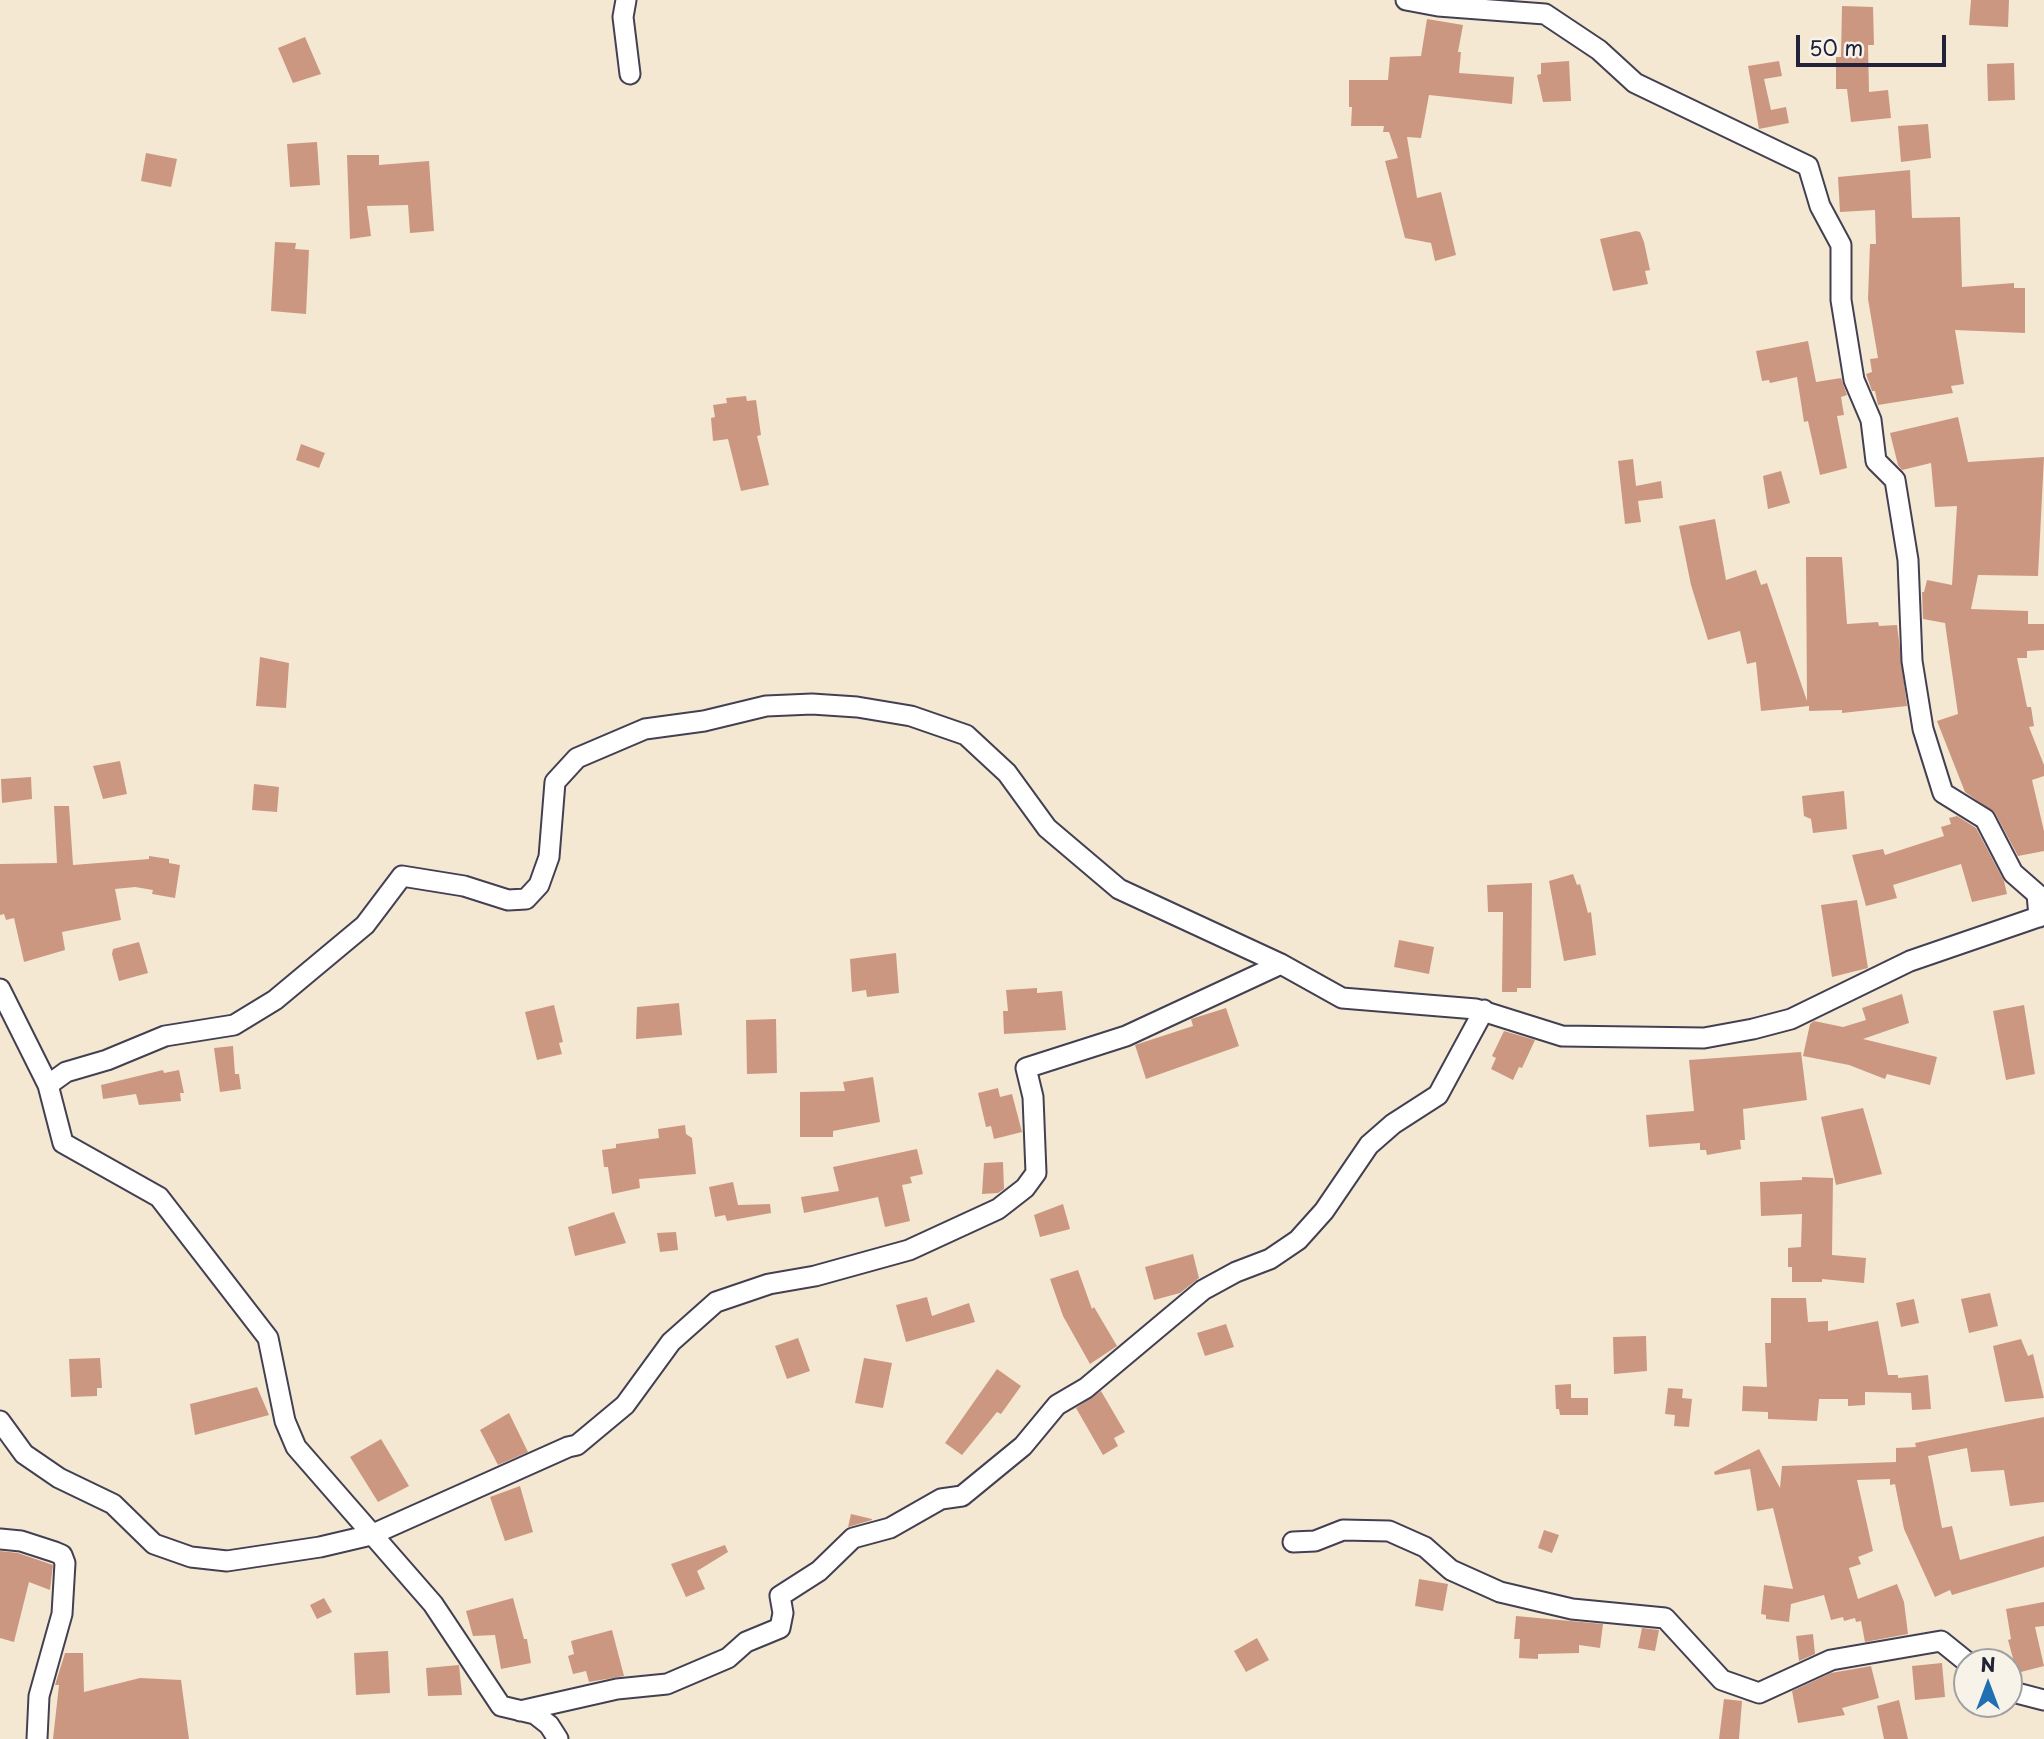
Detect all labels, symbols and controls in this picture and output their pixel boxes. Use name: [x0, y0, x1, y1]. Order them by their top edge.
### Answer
scale bar: [1799, 21, 1950, 65]
text: 50 m: [1809, 31, 1863, 63]
north arrow: [1953, 1648, 2023, 1718]
text: N: [1980, 1650, 1996, 1678]

